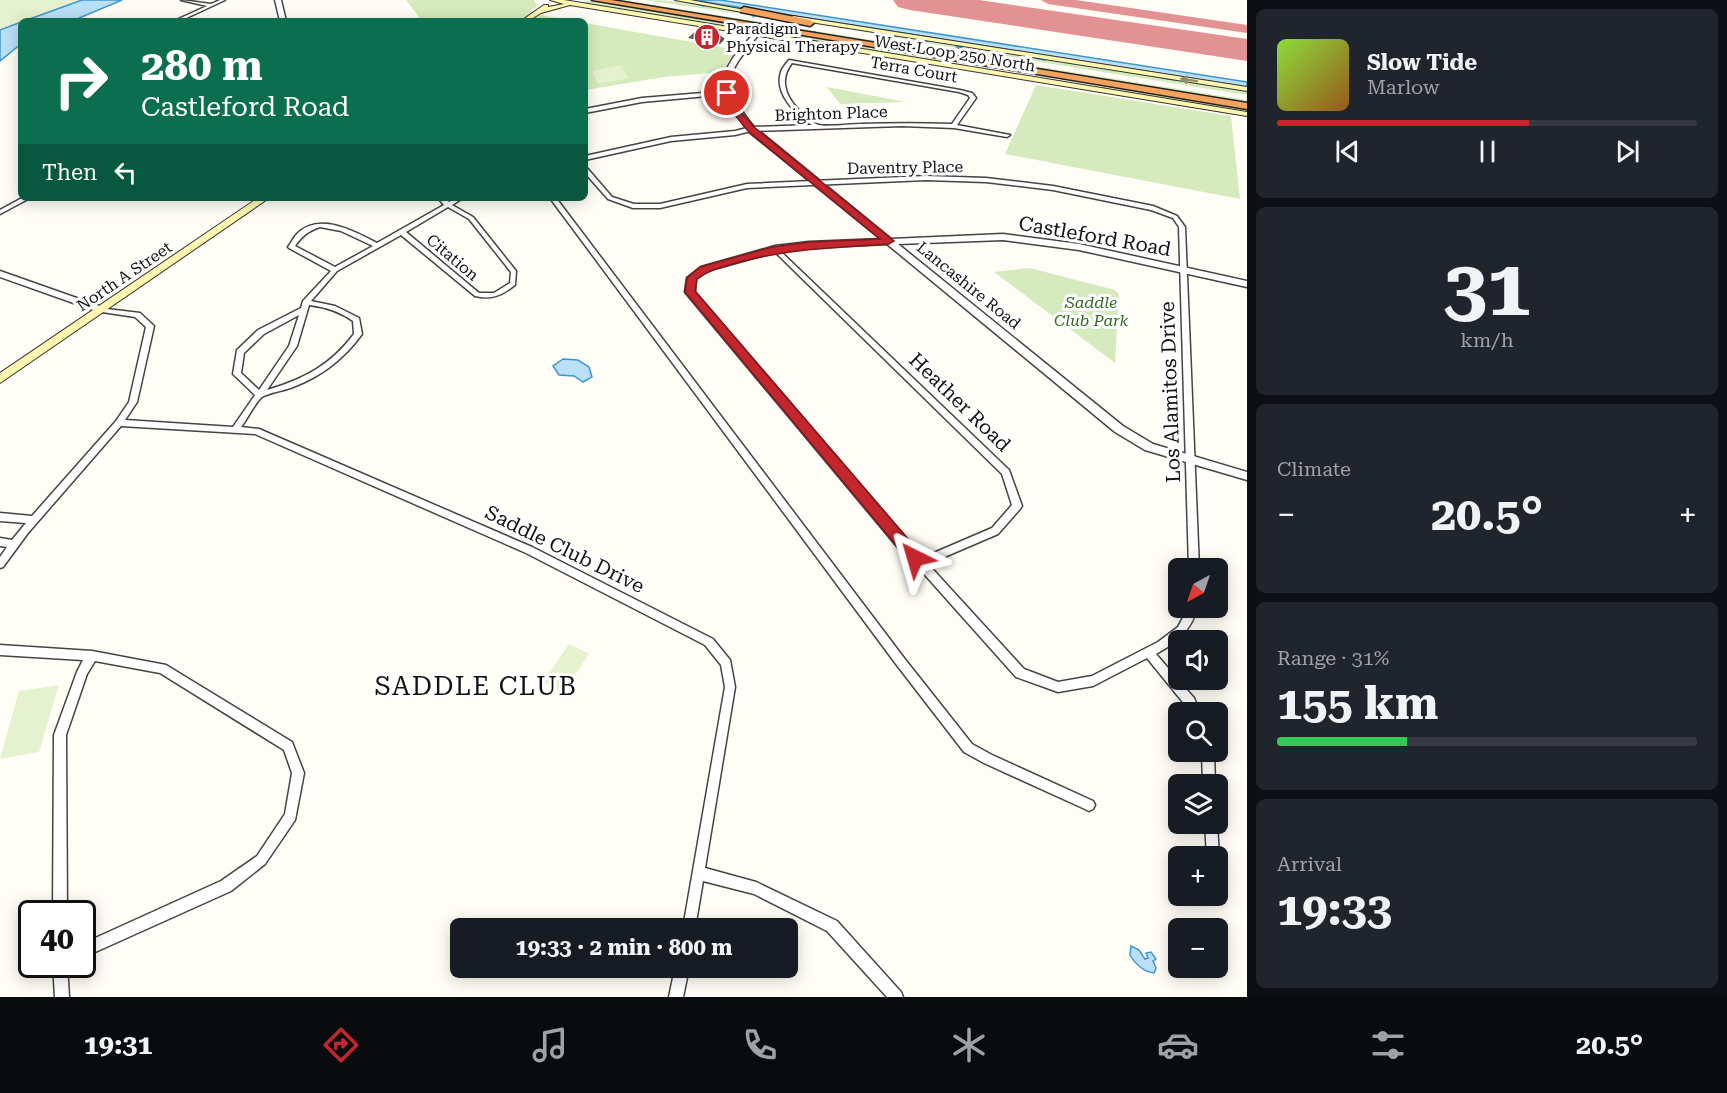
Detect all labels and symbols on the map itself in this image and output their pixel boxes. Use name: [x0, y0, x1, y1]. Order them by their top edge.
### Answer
place label: Paradigm Physical Therapy: [726, 19, 860, 56]
building icon: Paradigm Physical Therapy: [692, 22, 722, 52]
street label: West Loop 250 North: [873, 31, 1037, 76]
street label: Terra Court: [869, 52, 959, 87]
pin: [701, 67, 752, 118]
one-way arrow: [1180, 75, 1199, 84]
street label: Brighton Place: [774, 102, 888, 125]
street label: Daventry Place: [847, 157, 964, 178]
street label: Castleford Road: [1017, 211, 1173, 261]
street label: Citation: [423, 230, 483, 285]
street label: North A Street: [73, 238, 176, 315]
street label: Lancashire Road: [913, 238, 1025, 333]
park label: Saddle Club Park: [1054, 293, 1128, 330]
street label: Los Alamitos Drive: [1155, 301, 1185, 483]
street label: Heather Road: [904, 348, 1016, 457]
street label: Saddle Club Drive: [481, 500, 649, 598]
position arrow: [883, 526, 947, 590]
north arrow: [1168, 558, 1228, 618]
district label: SADDLE CLUB: [375, 671, 577, 701]
speed limit sign: 40: [18, 900, 96, 978]

